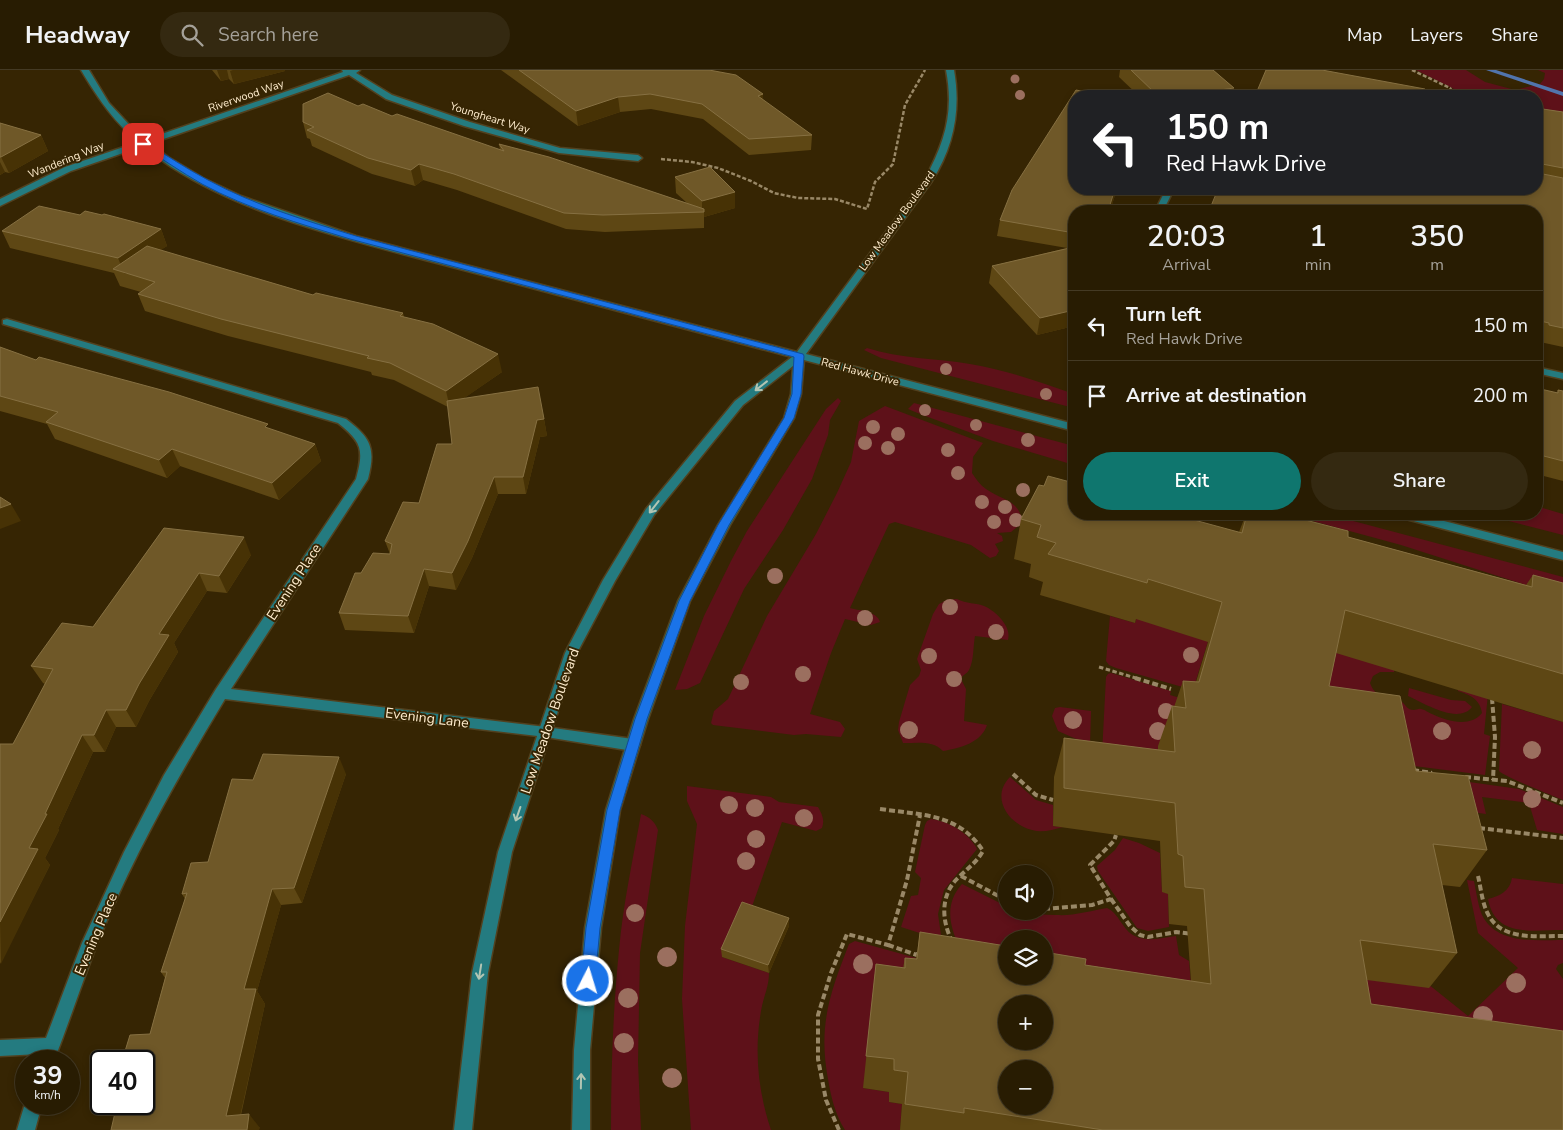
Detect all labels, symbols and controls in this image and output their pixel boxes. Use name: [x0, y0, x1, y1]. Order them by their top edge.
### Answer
search box: [160, 12, 510, 57]
text: Headway: [25, 19, 130, 51]
icon: search: [178, 21, 206, 49]
text: Search here: [218, 22, 319, 48]
text: Map: [1347, 23, 1382, 47]
text: Layers: [1410, 23, 1463, 47]
text: Share: [1491, 23, 1538, 47]
street label: Riverwood Way: [206, 76, 286, 116]
street label: Youngheart Way: [447, 98, 532, 137]
text: 150 m: [1166, 104, 1269, 151]
icon: left: [1083, 110, 1148, 175]
pin: [122, 123, 164, 165]
icon: arrive: [129, 130, 157, 158]
street label: Wandering Way: [26, 138, 107, 182]
text: Red Hawk Drive: [1166, 149, 1326, 179]
street label: Low Meadow Boulevard: [856, 168, 938, 274]
text: 20:03: [1147, 216, 1226, 257]
text: 1: [1309, 216, 1327, 257]
text: 350: [1410, 216, 1464, 257]
text: Arrival: [1162, 254, 1210, 276]
text: min: [1305, 254, 1331, 276]
text: m: [1430, 254, 1444, 276]
text: Turn left: [1126, 302, 1201, 328]
icon: left: [1083, 312, 1111, 340]
text: 150 m: [1473, 313, 1528, 339]
text: Red Hawk Drive: [1126, 328, 1243, 350]
street label: Red Hawk Drive: [819, 354, 901, 390]
one-way arrow: [754, 381, 768, 391]
icon: arrive: [1083, 382, 1111, 410]
text: Arrive at destination: [1126, 383, 1307, 409]
text: 200 m: [1473, 383, 1528, 409]
button: Exit: [1083, 452, 1301, 510]
button: Share: [1311, 452, 1528, 510]
one-way arrow: [648, 500, 659, 513]
street label: Evening Place: [262, 540, 326, 624]
street label: Low Meadow Boulevard: [516, 646, 584, 796]
street label: Evening Lane: [384, 703, 470, 733]
one-way arrow: [513, 806, 522, 822]
map controls: [998, 865, 1053, 1115]
button: sound: [998, 865, 1053, 920]
street label: Evening Place: [70, 890, 122, 978]
button: layers: [998, 930, 1053, 985]
position arrow: [561, 954, 613, 1006]
one-way arrow: [475, 964, 485, 980]
button: +: [998, 995, 1053, 1050]
speed limit sign: 40: [90, 1050, 155, 1115]
text: 39: [32, 1059, 63, 1093]
button: −: [998, 1060, 1053, 1115]
one-way arrow: [576, 1074, 586, 1090]
text: km/h: [34, 1087, 61, 1103]

